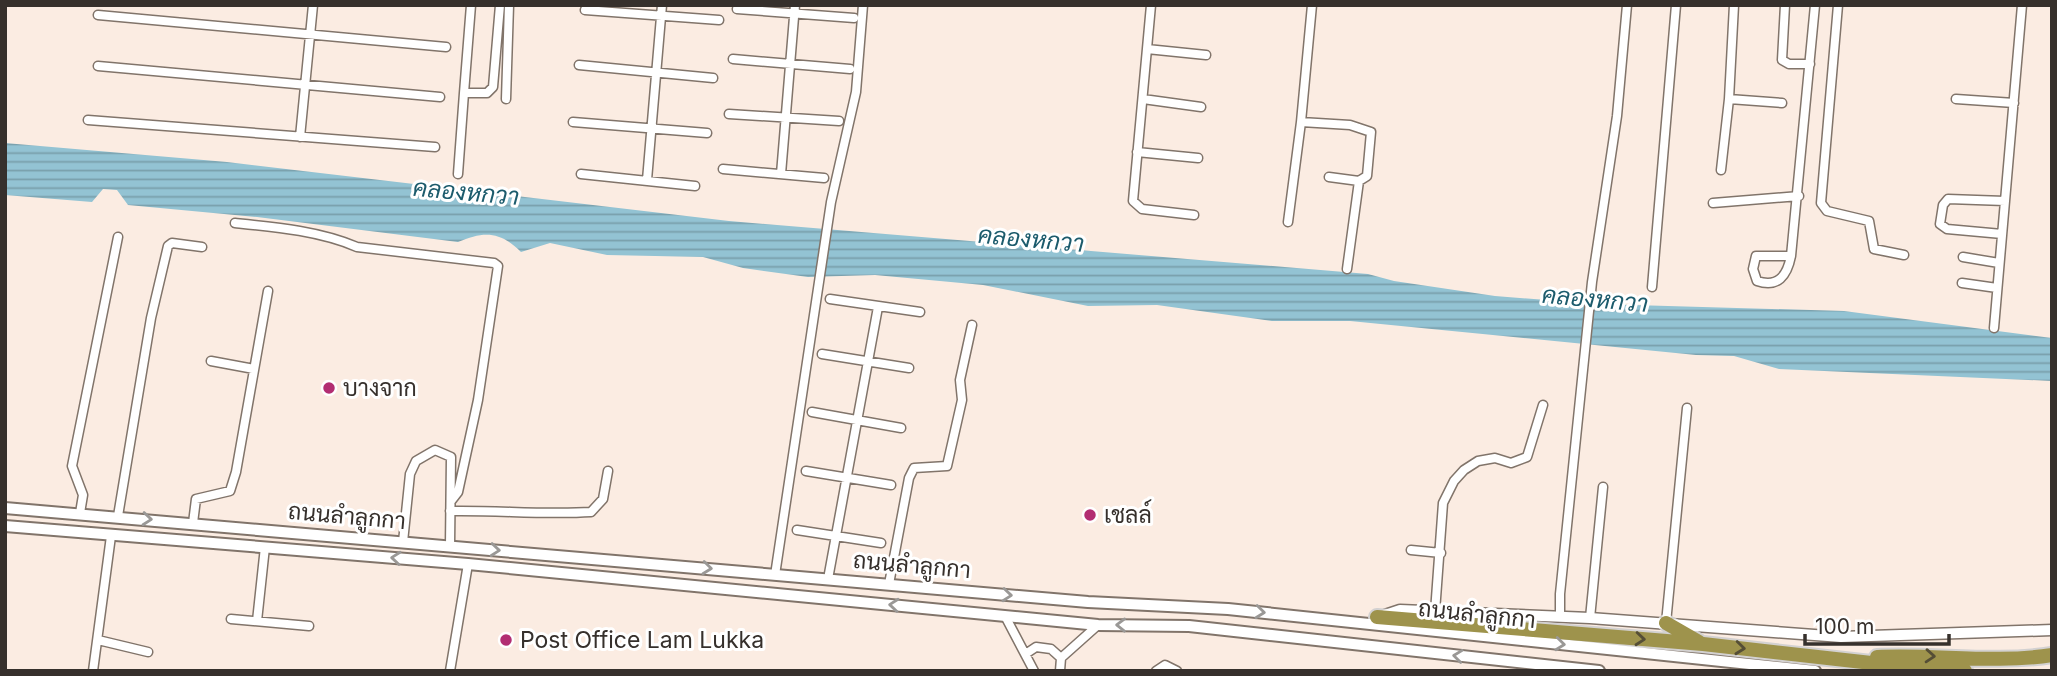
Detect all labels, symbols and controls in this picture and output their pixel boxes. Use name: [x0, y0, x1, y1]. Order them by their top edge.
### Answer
water label: คลองหกวา: [412, 173, 520, 211]
water label: คลองหกวา: [977, 220, 1085, 258]
water label: คลองหกวา: [1541, 280, 1649, 318]
place label: บางจาก: [343, 374, 417, 402]
marker: บางจาก: [321, 380, 337, 396]
street label: ถนนลำลูกกา: [287, 497, 407, 538]
place label: เชลล์: [1104, 499, 1152, 529]
marker: เชลล์: [1082, 507, 1098, 523]
one-way arrow: [141, 511, 152, 526]
one-way arrow: [490, 542, 501, 557]
street label: ถนนลำลูกกา: [852, 546, 972, 587]
one-way arrow: [390, 551, 401, 566]
one-way arrow: [702, 560, 713, 575]
one-way arrow: [1002, 587, 1013, 602]
street label: ถนนลำลูกกา: [1416, 594, 1537, 637]
one-way arrow: [889, 598, 900, 613]
scale bar: [1805, 602, 1948, 646]
one-way arrow: [1255, 605, 1266, 620]
text: 100 m: [1815, 614, 1874, 639]
one-way arrow: [1115, 617, 1126, 633]
place label: Post Office Lam Lukka: [520, 626, 764, 654]
one-way arrow: [1635, 631, 1646, 646]
marker: Post Office Lam Lukka: [498, 632, 514, 648]
one-way arrow: [1554, 636, 1566, 651]
one-way arrow: [1734, 641, 1745, 656]
one-way arrow: [1925, 648, 1936, 663]
one-way arrow: [1452, 649, 1463, 664]

